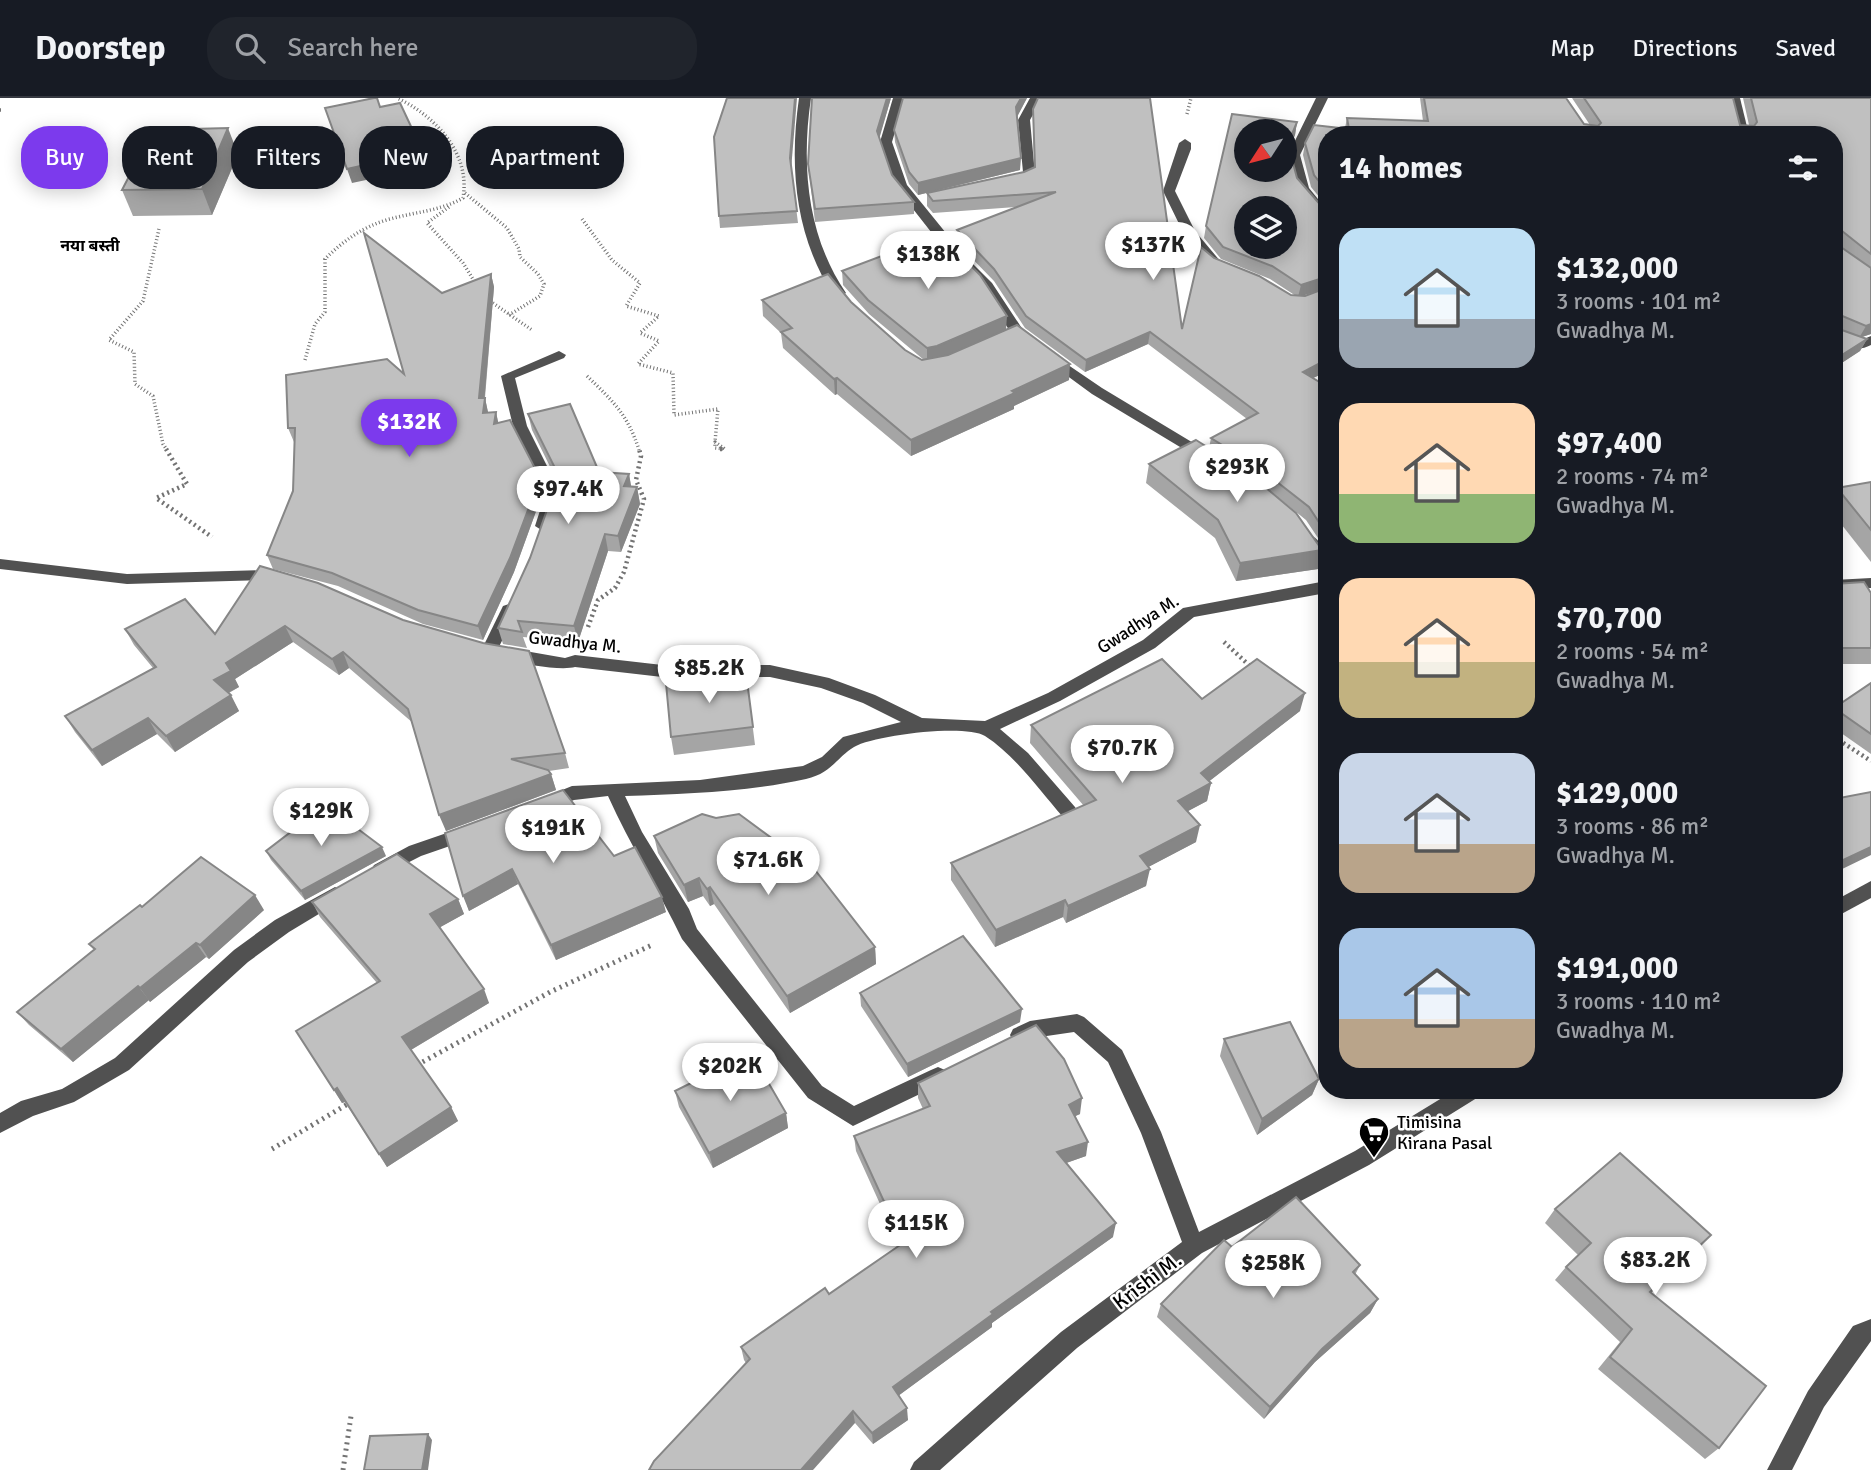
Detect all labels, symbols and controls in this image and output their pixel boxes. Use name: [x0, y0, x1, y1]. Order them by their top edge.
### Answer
search box: [207, 17, 697, 80]
text: Doorstep: [35, 28, 165, 69]
icon: search: [231, 29, 269, 67]
text: Search here: [287, 32, 419, 64]
text: Map: [1550, 33, 1595, 63]
text: Directions: [1633, 33, 1738, 63]
text: Saved: [1776, 33, 1836, 63]
north arrow: [1234, 119, 1297, 182]
map controls: [1234, 119, 1297, 259]
chip: Buy: [21, 126, 108, 189]
chip: Rent: [122, 126, 217, 189]
chip: Filters: [231, 126, 345, 189]
chip: New: [359, 126, 452, 189]
chip: Apartment: [466, 126, 624, 189]
icon: filters: [1784, 149, 1822, 187]
text: 14 homes: [1339, 150, 1462, 187]
button: layers: [1234, 196, 1297, 259]
pin: $137K: [1104, 222, 1202, 282]
text: $137K: [1121, 230, 1185, 259]
pin: $138K: [879, 232, 977, 291]
district label: नया बस्ती: [60, 236, 120, 256]
text: $138K: [896, 239, 960, 268]
text: $132,000: [1556, 250, 1678, 287]
icon: home: [1395, 256, 1479, 340]
text: 3 rooms · 101 m²: [1556, 287, 1721, 316]
text: Gwadhya M.: [1556, 316, 1675, 345]
pin: $132K: [360, 400, 458, 459]
text: $132K: [377, 407, 441, 436]
text: $97,400: [1556, 425, 1662, 462]
icon: home: [1395, 431, 1479, 515]
pin: $293K: [1188, 444, 1286, 504]
text: $293K: [1205, 452, 1269, 481]
text: 2 rooms · 74 m²: [1556, 462, 1709, 491]
pin: $97.4K: [511, 466, 625, 526]
text: $97.4K: [533, 474, 603, 503]
text: Gwadhya M.: [1556, 491, 1675, 520]
street label: Gwadhya M.: [1093, 589, 1183, 659]
text: $70,700: [1556, 600, 1662, 637]
icon: home: [1395, 606, 1479, 690]
street label: Gwadhya M.: [528, 626, 622, 658]
text: 2 rooms · 54 m²: [1556, 637, 1709, 666]
pin: $85.2K: [652, 646, 766, 705]
text: $85.2K: [674, 653, 744, 682]
text: Gwadhya M.: [1556, 666, 1675, 695]
pin: $70.7K: [1065, 726, 1179, 785]
text: $70.7K: [1087, 733, 1157, 762]
text: $129,000: [1556, 775, 1678, 812]
icon: home: [1395, 781, 1479, 865]
pin: $129K: [272, 788, 370, 848]
text: $129K: [289, 796, 353, 825]
pin: $191K: [504, 806, 602, 865]
text: 3 rooms · 86 m²: [1556, 812, 1709, 841]
text: $191K: [521, 813, 585, 842]
pin: $71.6K: [711, 838, 825, 897]
text: Gwadhya M.: [1556, 841, 1675, 870]
text: $71.6K: [733, 845, 803, 874]
text: $191,000: [1556, 950, 1678, 987]
icon: home: [1395, 956, 1479, 1040]
text: 3 rooms · 110 m²: [1556, 987, 1721, 1016]
text: Gwadhya M.: [1556, 1016, 1675, 1045]
pin: $202K: [681, 1044, 779, 1103]
text: $202K: [698, 1051, 762, 1080]
place label: Timisina Kirana Pasal: [1397, 1111, 1492, 1154]
supermarket icon: Timisina Kirana Pasal: [1357, 1115, 1391, 1159]
pin: $115K: [867, 1200, 965, 1260]
text: $115K: [884, 1208, 948, 1237]
pin: $83.2K: [1598, 1238, 1712, 1297]
pin: $258K: [1224, 1240, 1322, 1300]
text: $83.2K: [1620, 1245, 1690, 1274]
street label: Krishi M.: [1107, 1247, 1187, 1315]
text: $258K: [1241, 1248, 1305, 1277]

